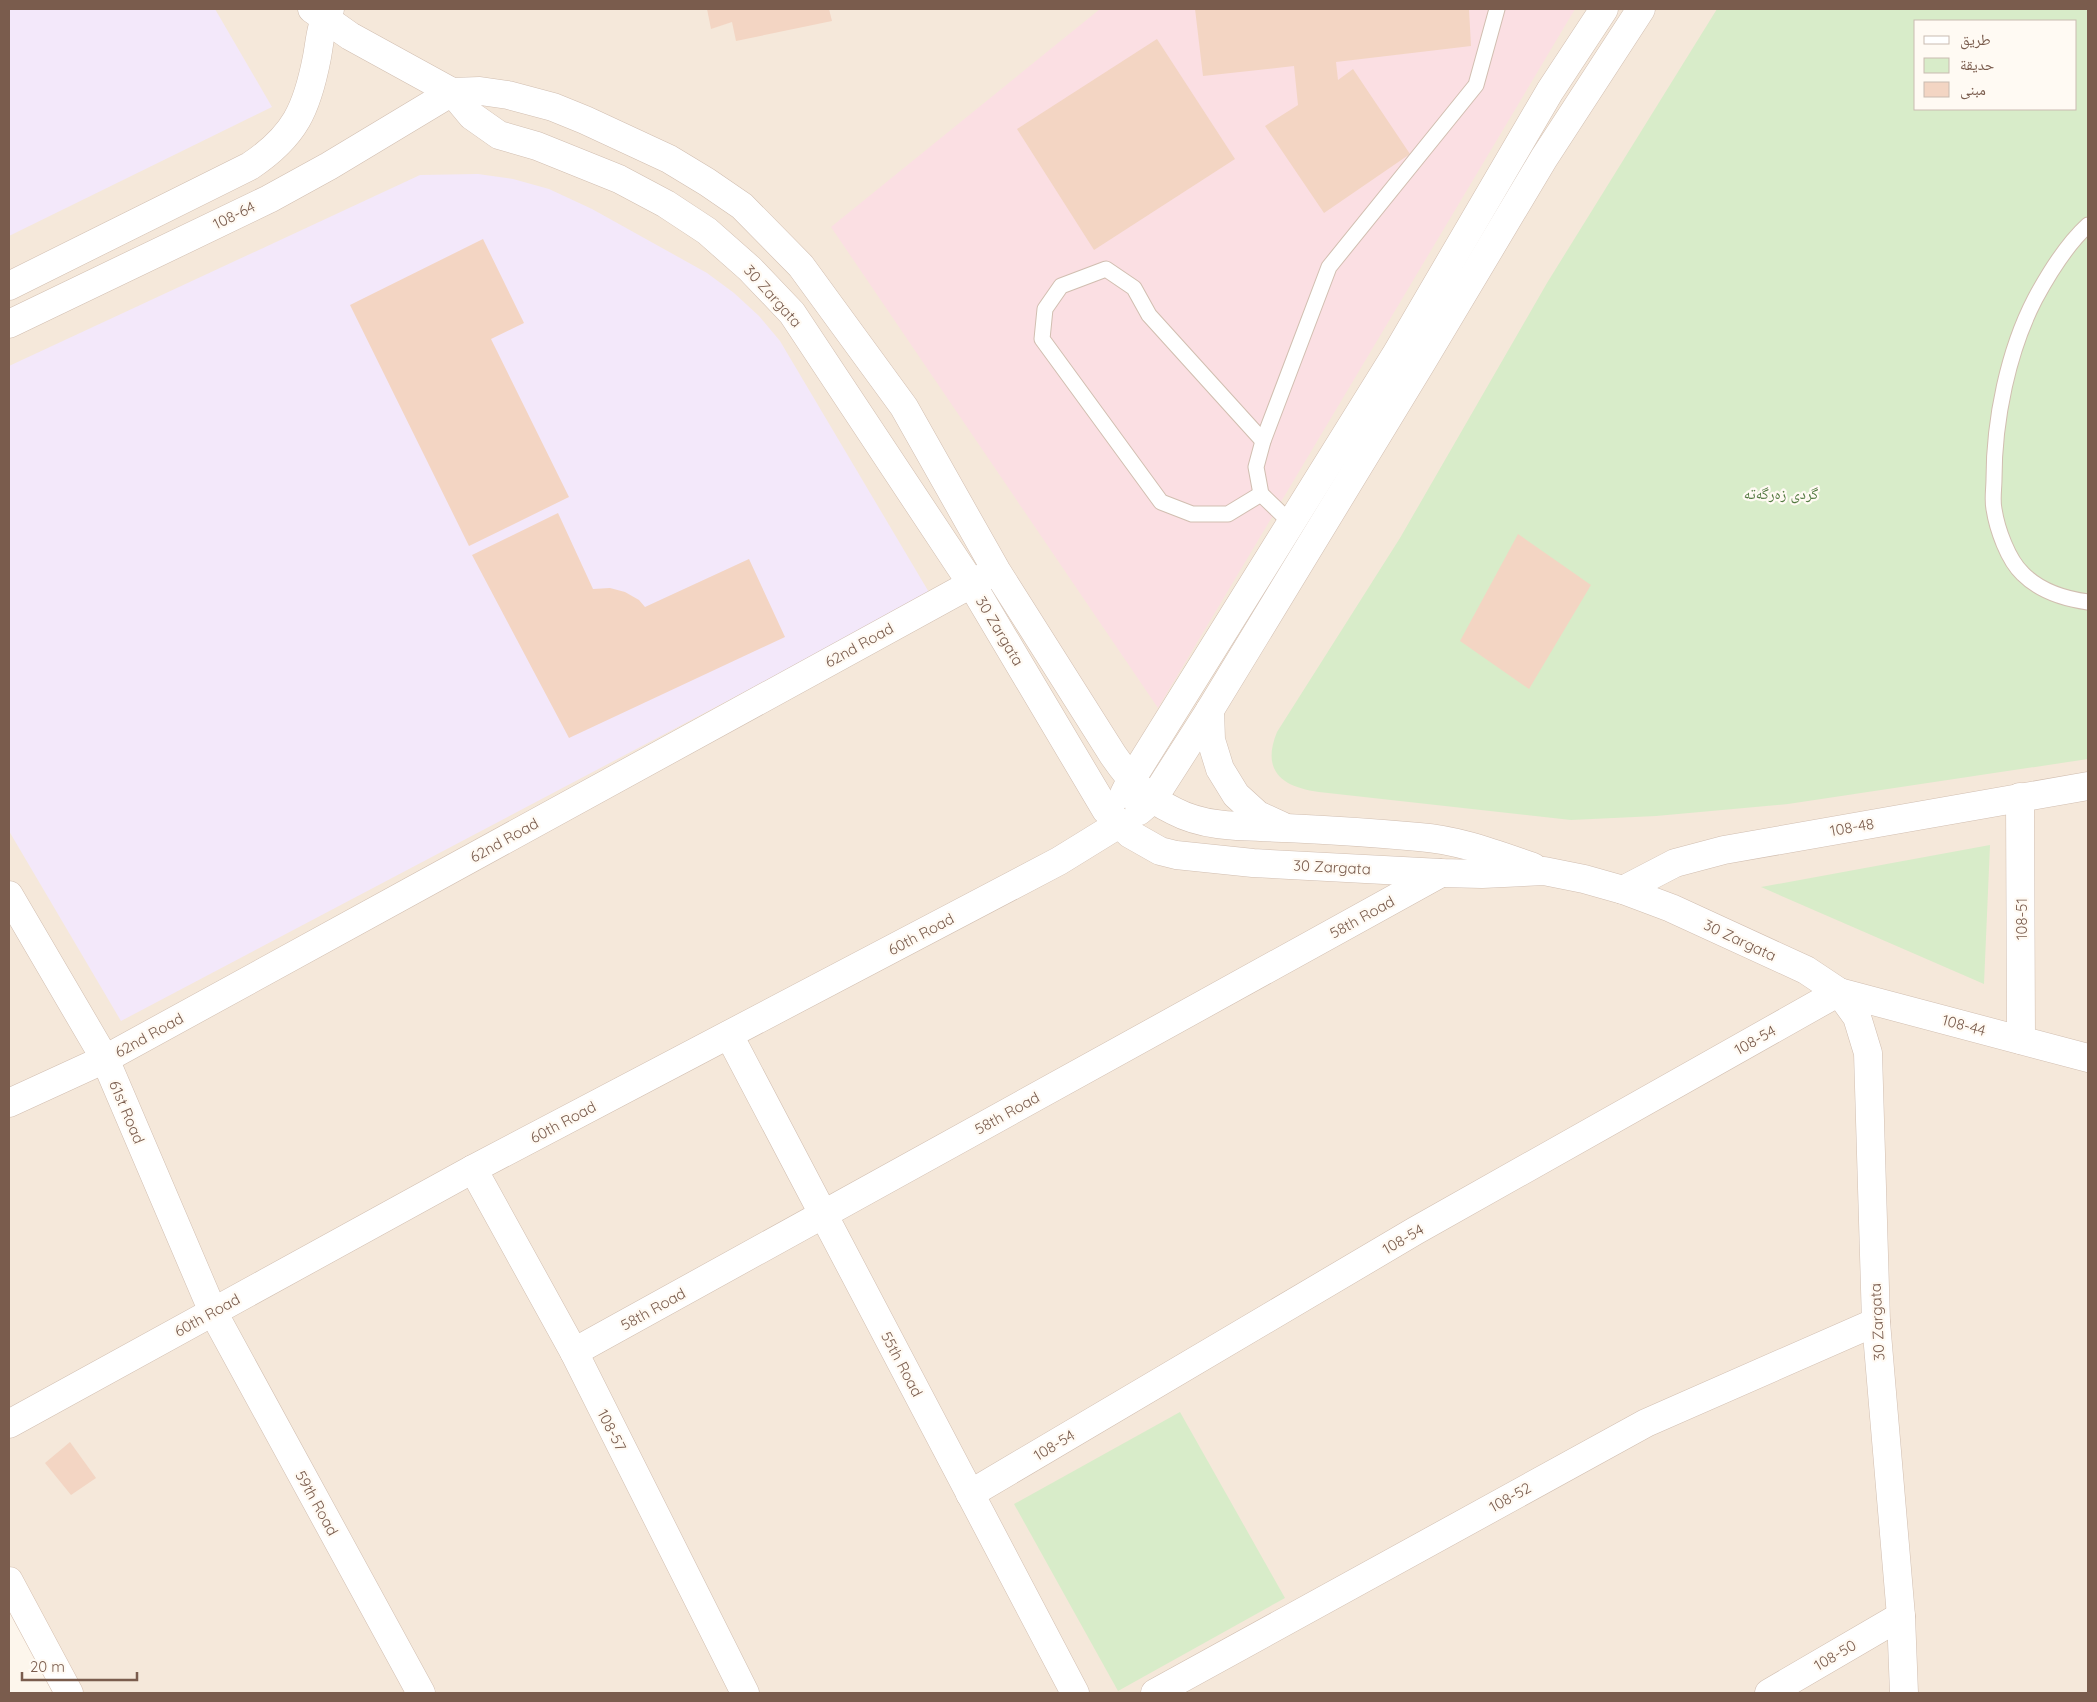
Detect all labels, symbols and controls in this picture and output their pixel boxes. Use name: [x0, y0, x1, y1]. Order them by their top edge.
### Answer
legend: [1914, 20, 2077, 110]
text: طريق: [1960, 30, 1991, 50]
text: حديقة: [1960, 55, 1995, 74]
text: مبنى: [1960, 80, 1986, 100]
street label: 108-64: [210, 197, 258, 233]
street label: 30 Zargata: [740, 261, 806, 331]
park label: گردی زەرگەتە: [1744, 484, 1819, 504]
street label: 30 Zargata: [972, 593, 1028, 669]
street label: 62nd Road: [821, 618, 897, 672]
street label: 62nd Road: [466, 813, 542, 867]
street label: 108-48: [1828, 814, 1876, 840]
street label: 30 Zargata: [1293, 855, 1371, 879]
street label: 58th Road: [1326, 891, 1398, 943]
street label: 108-51: [2012, 898, 2031, 940]
street label: 60th Road: [885, 909, 957, 959]
street label: 30 Zargata: [1701, 915, 1779, 965]
street label: 62nd Road: [111, 1008, 187, 1062]
street label: 108-44: [1940, 1010, 1988, 1040]
street label: 108-54: [1731, 1021, 1779, 1059]
street label: 61st Road: [105, 1077, 149, 1147]
street label: 58th Road: [971, 1087, 1043, 1139]
street label: 60th Road: [527, 1097, 599, 1147]
street label: 108-54: [1379, 1220, 1427, 1258]
street label: 58th Road: [617, 1283, 689, 1335]
street label: 30 Zargata: [1865, 1283, 1889, 1361]
street label: 60th Road: [171, 1289, 243, 1341]
street label: 55th Road: [877, 1328, 927, 1400]
street label: 108-57: [593, 1406, 631, 1454]
street label: 108-54: [1030, 1425, 1078, 1465]
street label: 59th Road: [291, 1467, 343, 1539]
street label: 108-52: [1486, 1478, 1534, 1516]
street label: 108-50: [1811, 1635, 1860, 1675]
scale bar: [22, 1650, 138, 1682]
text: 20 m: [30, 1657, 65, 1676]

